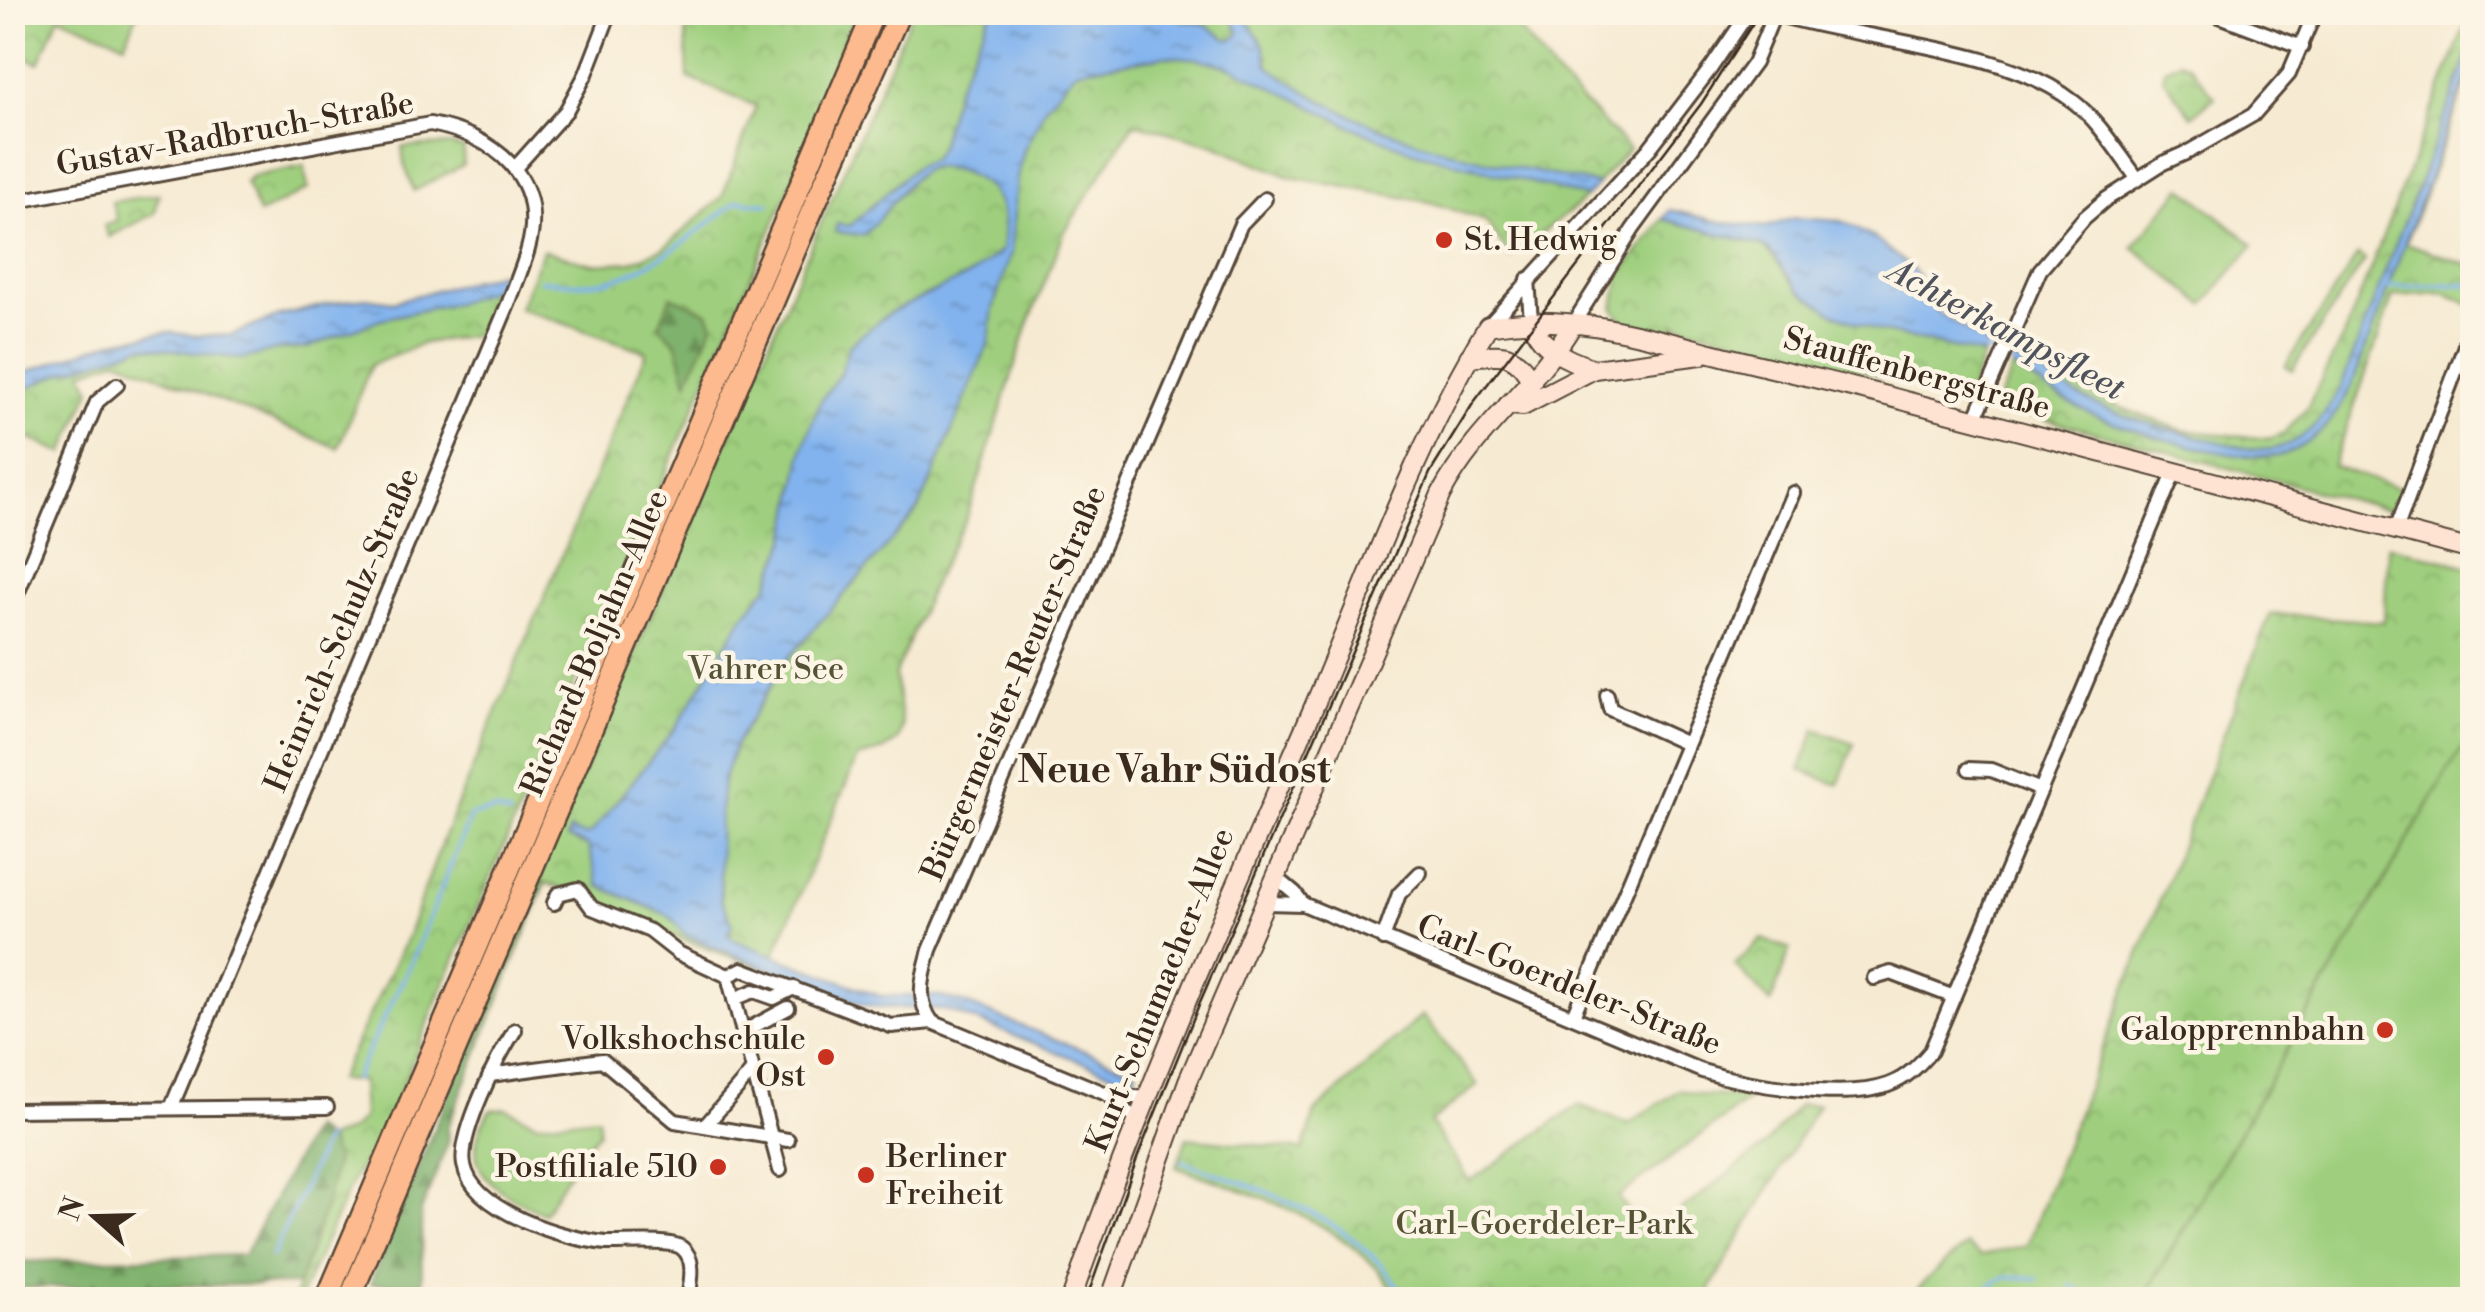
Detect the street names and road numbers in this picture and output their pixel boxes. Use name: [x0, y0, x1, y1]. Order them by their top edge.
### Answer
street label: Gustav-Radbruch-Straße: [53, 83, 417, 185]
street label: Stauffenbergstraße: [1779, 318, 2055, 428]
street label: Heinrich-Schulz-Straße: [256, 462, 428, 798]
street label: Bürgermeister-Reuter-Straße: [912, 480, 1115, 887]
street label: Richard-Boljahn-Allee: [512, 484, 678, 802]
street label: Kurt-Schumacher-Allee: [1077, 822, 1243, 1158]
street label: Carl-Goerdeler-Straße: [1411, 906, 1727, 1064]

